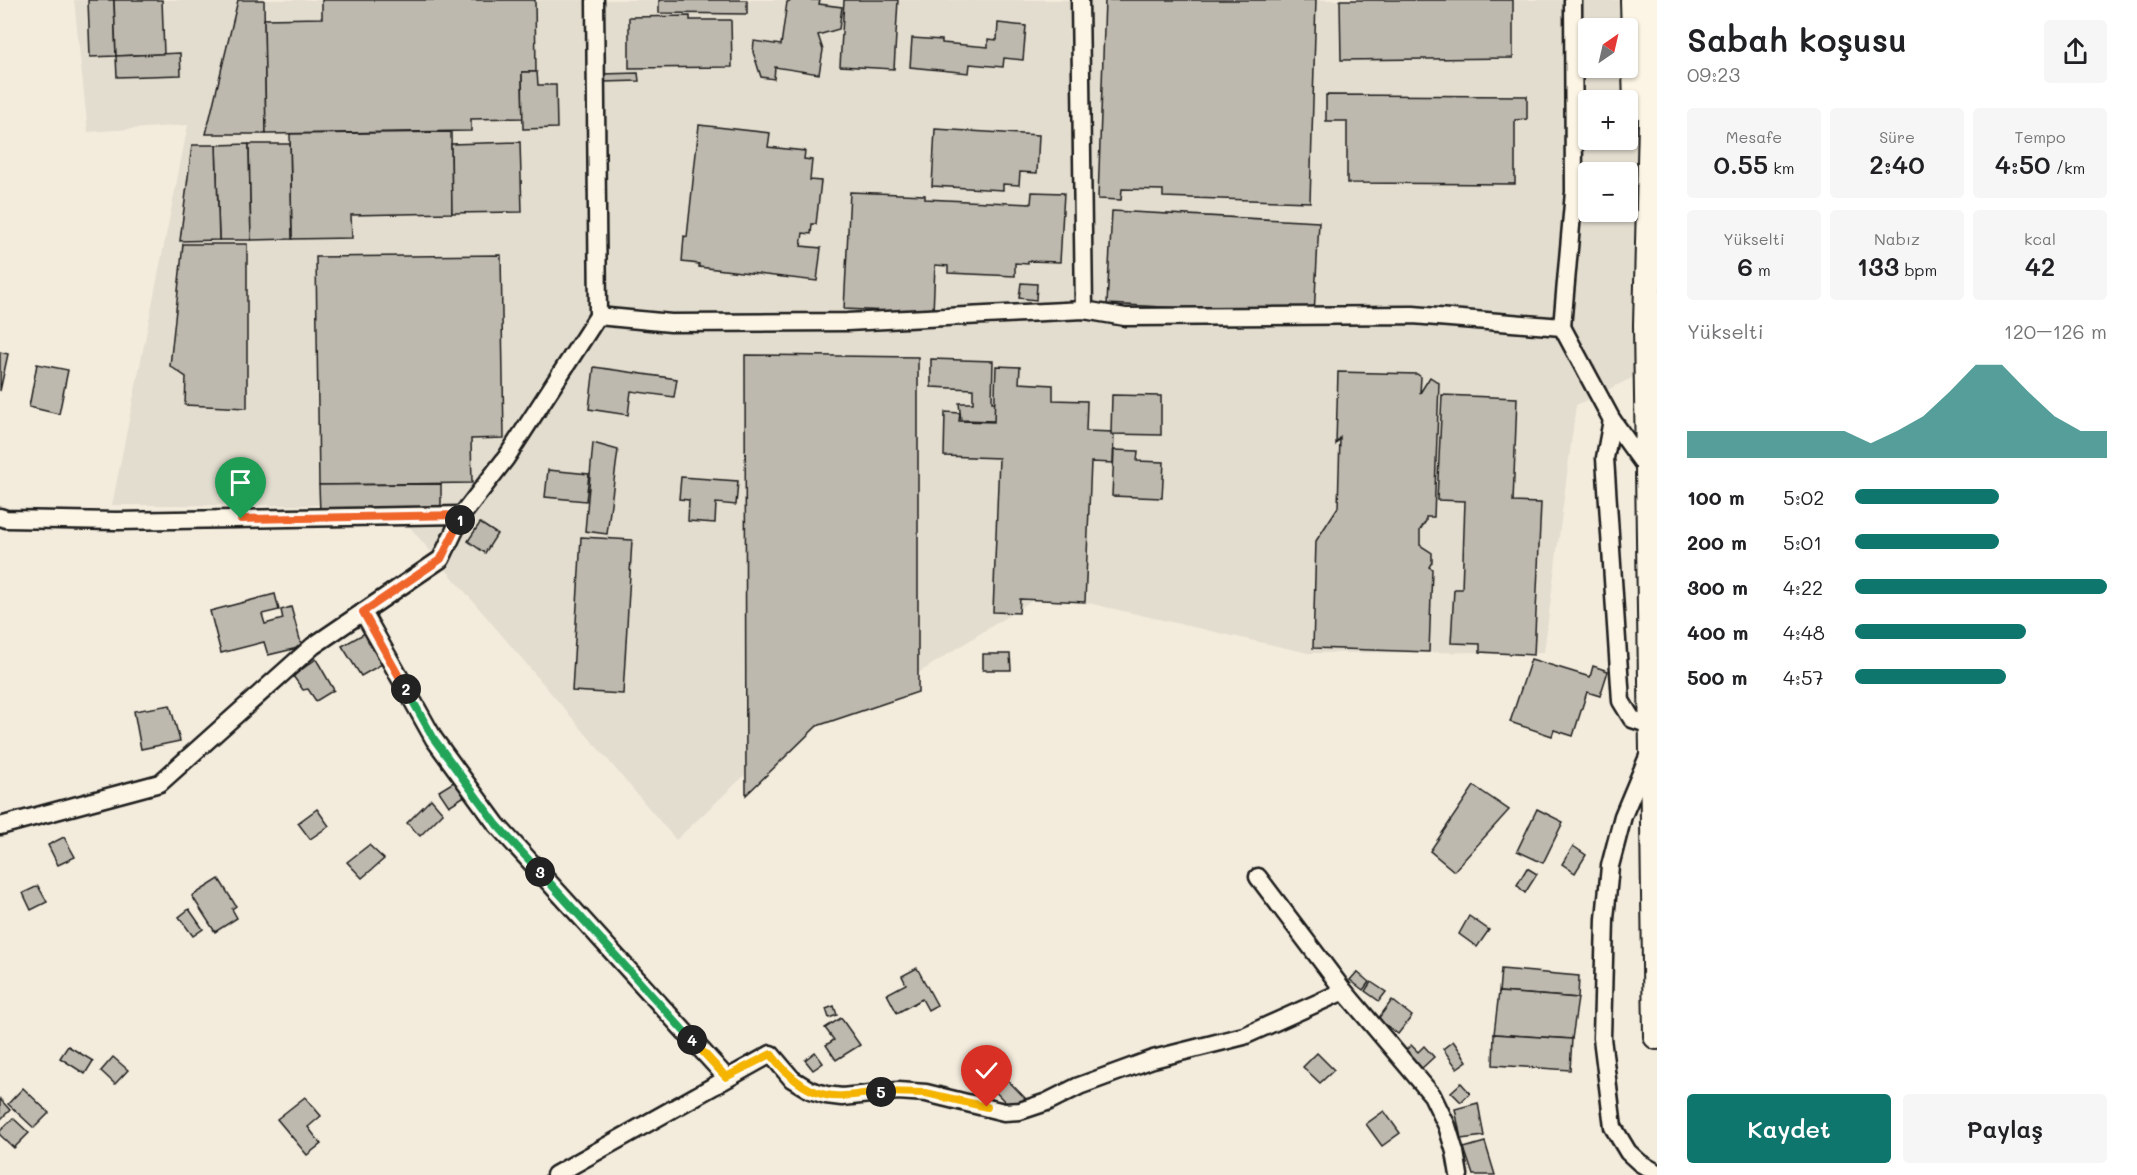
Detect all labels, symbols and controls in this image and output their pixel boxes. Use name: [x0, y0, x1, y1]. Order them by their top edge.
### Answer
text: Sabah koşusu: [1687, 17, 1907, 60]
north arrow: [1578, 18, 1638, 78]
map controls: [1578, 18, 1638, 222]
button: share: [2044, 20, 2107, 83]
text: 09:23: [1687, 61, 1740, 87]
button: +: [1578, 90, 1638, 150]
text: Mesafe: [1726, 126, 1782, 147]
text: Süre: [1879, 126, 1915, 147]
text: Tempo: [2015, 126, 2065, 147]
text: 0.55: [1713, 147, 1768, 181]
text: 2:40: [1869, 147, 1925, 181]
text: 4:50: [1995, 147, 2051, 181]
text: km: [1768, 157, 1795, 178]
text: /km: [2051, 157, 2085, 178]
button: −: [1578, 162, 1638, 222]
text: Yükselti: [1723, 228, 1785, 249]
text: Nabız: [1874, 228, 1920, 249]
text: kcal: [2024, 228, 2056, 249]
text: 6: [1737, 249, 1753, 283]
text: 133: [1857, 249, 1899, 283]
text: 42: [2025, 249, 2055, 283]
text: m: [1753, 259, 1771, 280]
text: bpm: [1899, 259, 1937, 280]
text: Yükselti: [1687, 318, 1764, 344]
text: 120–126 m: [2004, 318, 2107, 344]
pin: [215, 457, 266, 519]
icon: arrive: [224, 466, 257, 499]
text: 100 m: [1687, 484, 1745, 510]
text: 5:02: [1783, 484, 1824, 510]
pin: 1: [445, 505, 475, 535]
text: 1: [456, 509, 464, 530]
text: 200 m: [1687, 529, 1747, 555]
text: 5:01: [1783, 529, 1822, 555]
text: 300 m: [1687, 574, 1748, 600]
text: 4:22: [1783, 574, 1823, 600]
text: 400 m: [1687, 619, 1748, 645]
text: 4:48: [1783, 619, 1825, 645]
text: 500 m: [1687, 664, 1747, 690]
text: 4:57: [1783, 664, 1824, 690]
pin: 2: [391, 674, 421, 704]
text: 2: [402, 678, 410, 699]
pin: 3: [525, 857, 555, 887]
text: 3: [535, 861, 545, 882]
pin: 4: [677, 1025, 707, 1055]
text: 4: [687, 1029, 697, 1050]
pin: [961, 1045, 1012, 1107]
icon: check: [970, 1054, 1003, 1087]
pin: 5: [866, 1077, 896, 1107]
text: 5: [876, 1081, 886, 1102]
button: Kaydet: [1687, 1094, 1891, 1163]
button: Paylaş: [1903, 1094, 2107, 1163]

